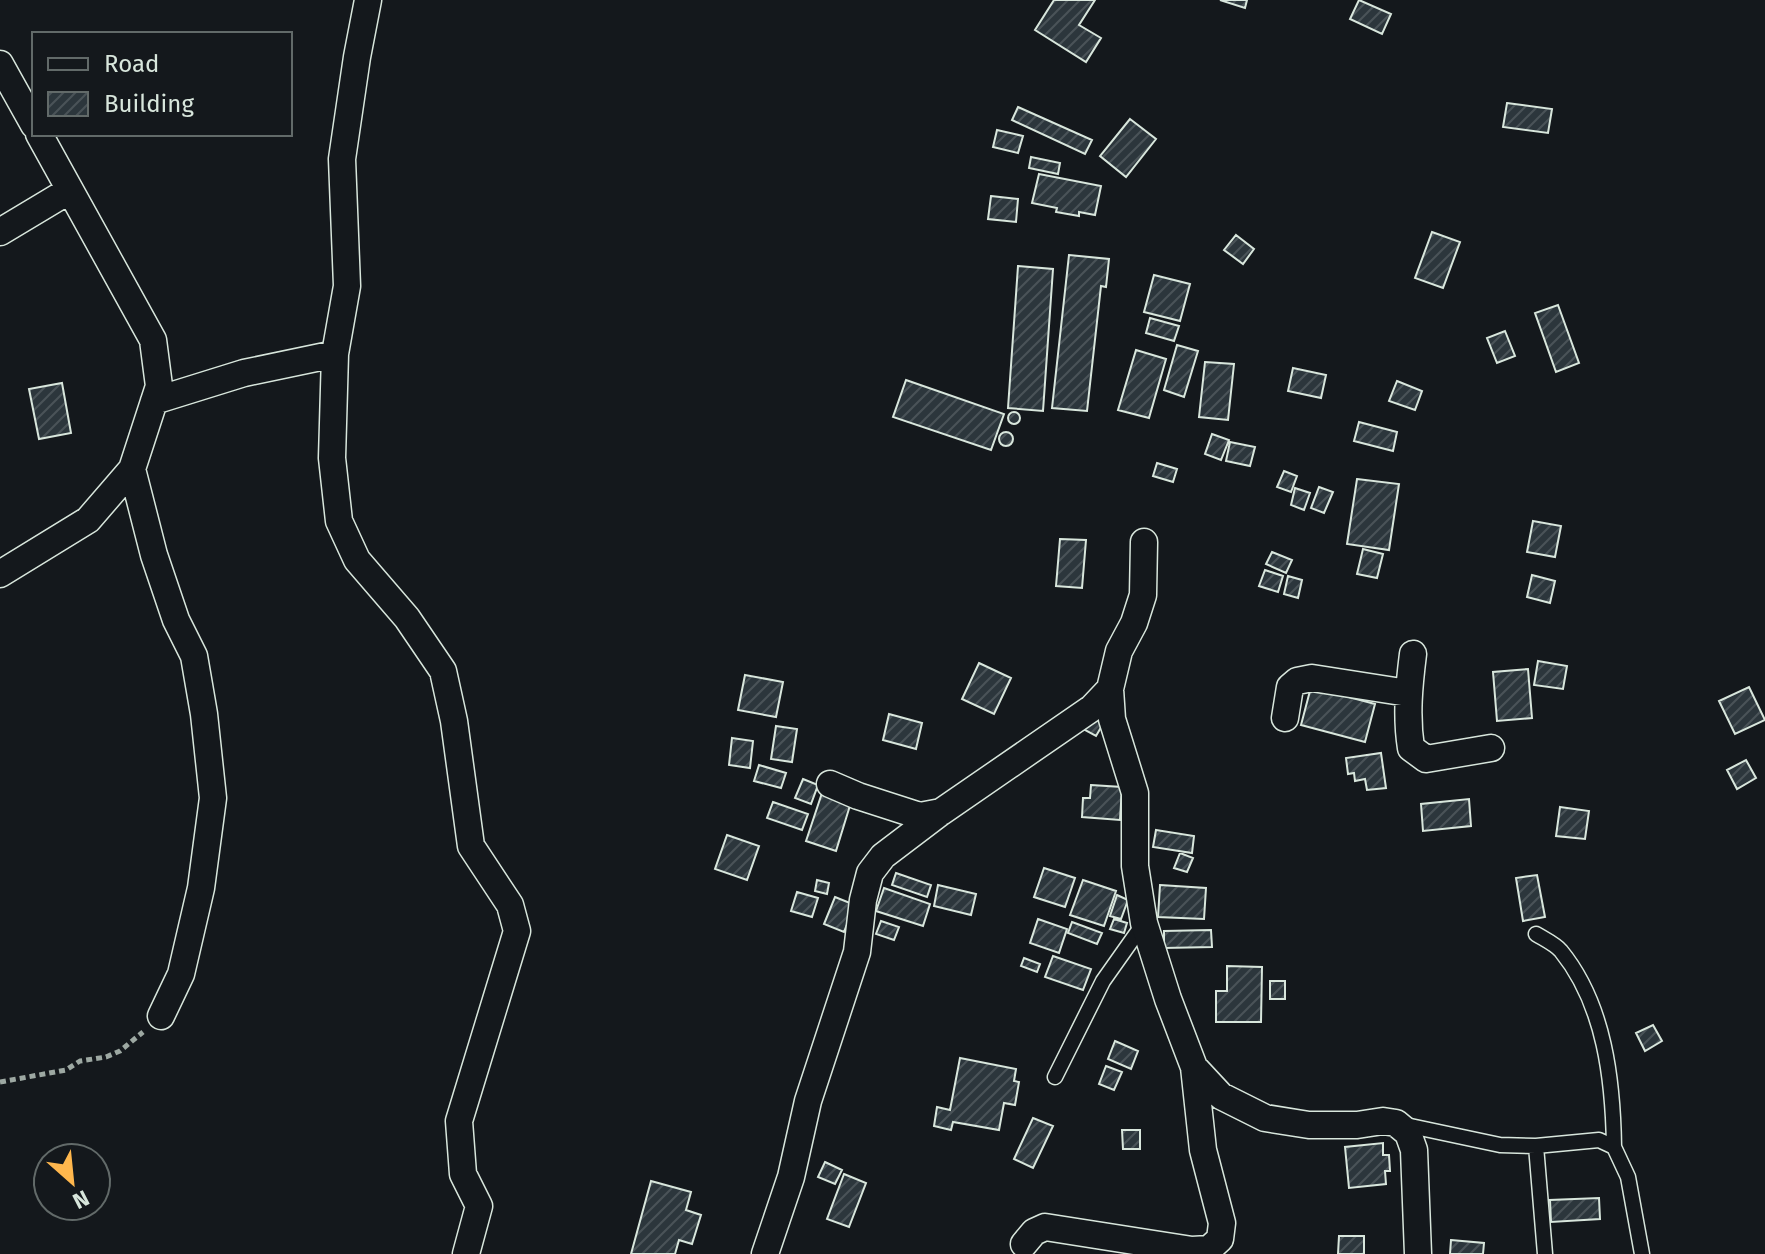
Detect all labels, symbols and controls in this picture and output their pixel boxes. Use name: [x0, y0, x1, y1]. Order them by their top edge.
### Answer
legend: [32, 32, 292, 136]
text: Road: [104, 50, 159, 78]
text: Building: [104, 90, 194, 118]
north arrow: [32, 1142, 112, 1222]
text: N: [68, 1184, 93, 1215]

